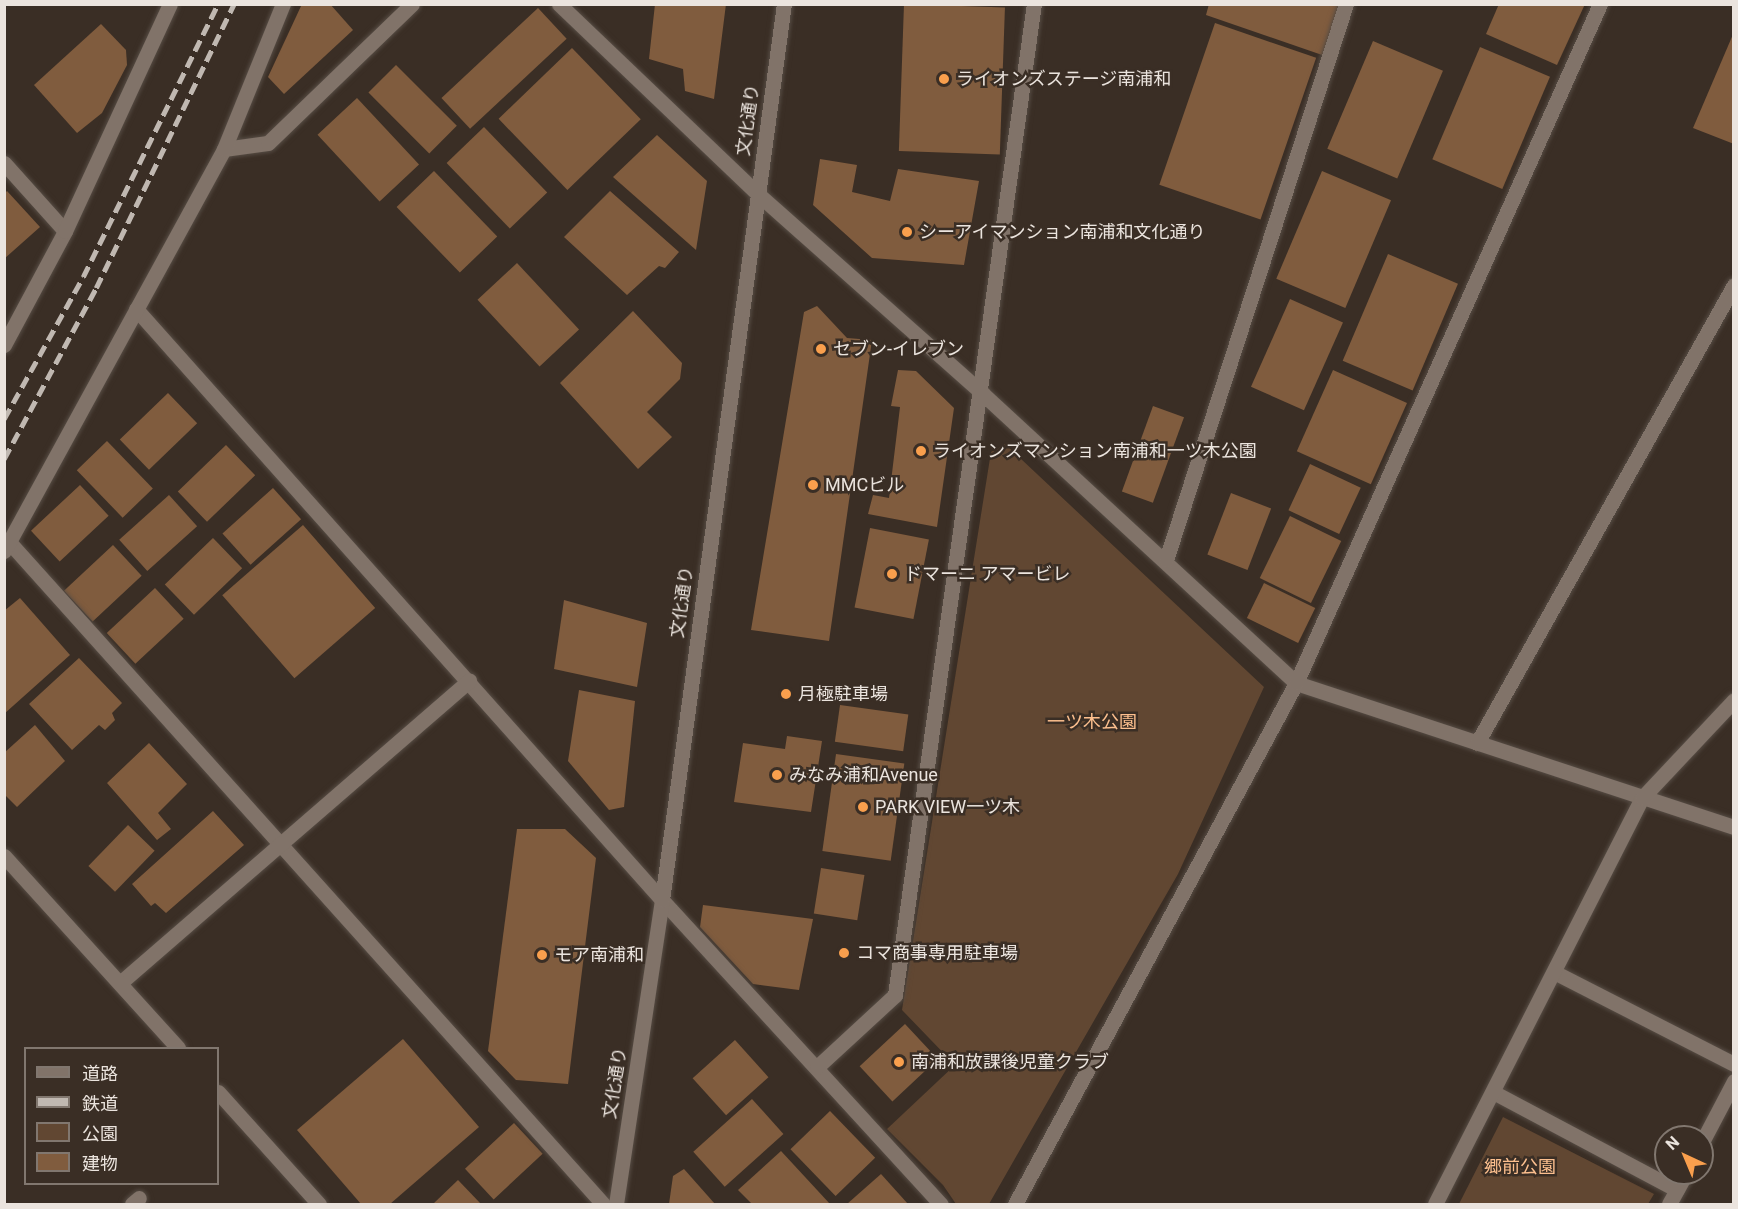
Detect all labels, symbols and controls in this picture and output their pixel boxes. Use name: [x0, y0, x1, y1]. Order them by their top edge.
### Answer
place label: ライオンズステージ南浦和: [956, 68, 1172, 90]
marker: ライオンズステージ南浦和: [937, 72, 951, 86]
street label: 文化通り: [732, 83, 764, 157]
place label: シーアイマンション南浦和文化通り: [919, 221, 1207, 243]
marker: シーアイマンション南浦和文化通り: [900, 225, 914, 239]
place label: セブン-イレブン: [833, 338, 964, 360]
marker: セブン-イレブン: [814, 342, 828, 356]
place label: ライオンズマンション南浦和一ツ木公園: [933, 440, 1257, 462]
marker: ライオンズマンション南浦和一ツ木公園: [914, 444, 928, 458]
place label: MMCビル: [825, 474, 904, 496]
marker: MMCビル: [806, 478, 820, 492]
place label: ドマーニ アマービレ: [904, 563, 1070, 585]
street label: 文化通り: [666, 565, 698, 639]
marker: ドマーニ アマービレ: [885, 567, 899, 581]
place label: 月極駐車場: [798, 683, 888, 705]
marker: 月極駐車場: [779, 687, 793, 701]
park label: 一ツ木公園: [1047, 711, 1137, 733]
place label: みなみ浦和Avenue: [789, 764, 938, 786]
marker: みなみ浦和Avenue: [770, 768, 784, 782]
place label: PARK VIEW一ツ木: [875, 796, 1020, 818]
marker: PARK VIEW一ツ木: [856, 800, 870, 814]
place label: コマ商事専用駐車場: [856, 942, 1018, 964]
place label: モア南浦和: [554, 944, 644, 966]
marker: コマ商事専用駐車場: [837, 946, 851, 960]
marker: モア南浦和: [535, 948, 549, 962]
street label: 文化通り: [599, 1046, 631, 1120]
legend: [24, 1047, 219, 1185]
place label: 南浦和放課後児童クラブ: [911, 1051, 1109, 1073]
marker: 南浦和放課後児童クラブ: [892, 1055, 906, 1069]
text: 道路: [82, 1063, 118, 1084]
text: 鉄道: [82, 1093, 118, 1114]
text: 公園: [82, 1123, 118, 1144]
north arrow: [1654, 1125, 1714, 1185]
text: N: [1662, 1132, 1683, 1154]
text: 建物: [82, 1153, 118, 1174]
park label: 郷前公園: [1484, 1156, 1556, 1178]

